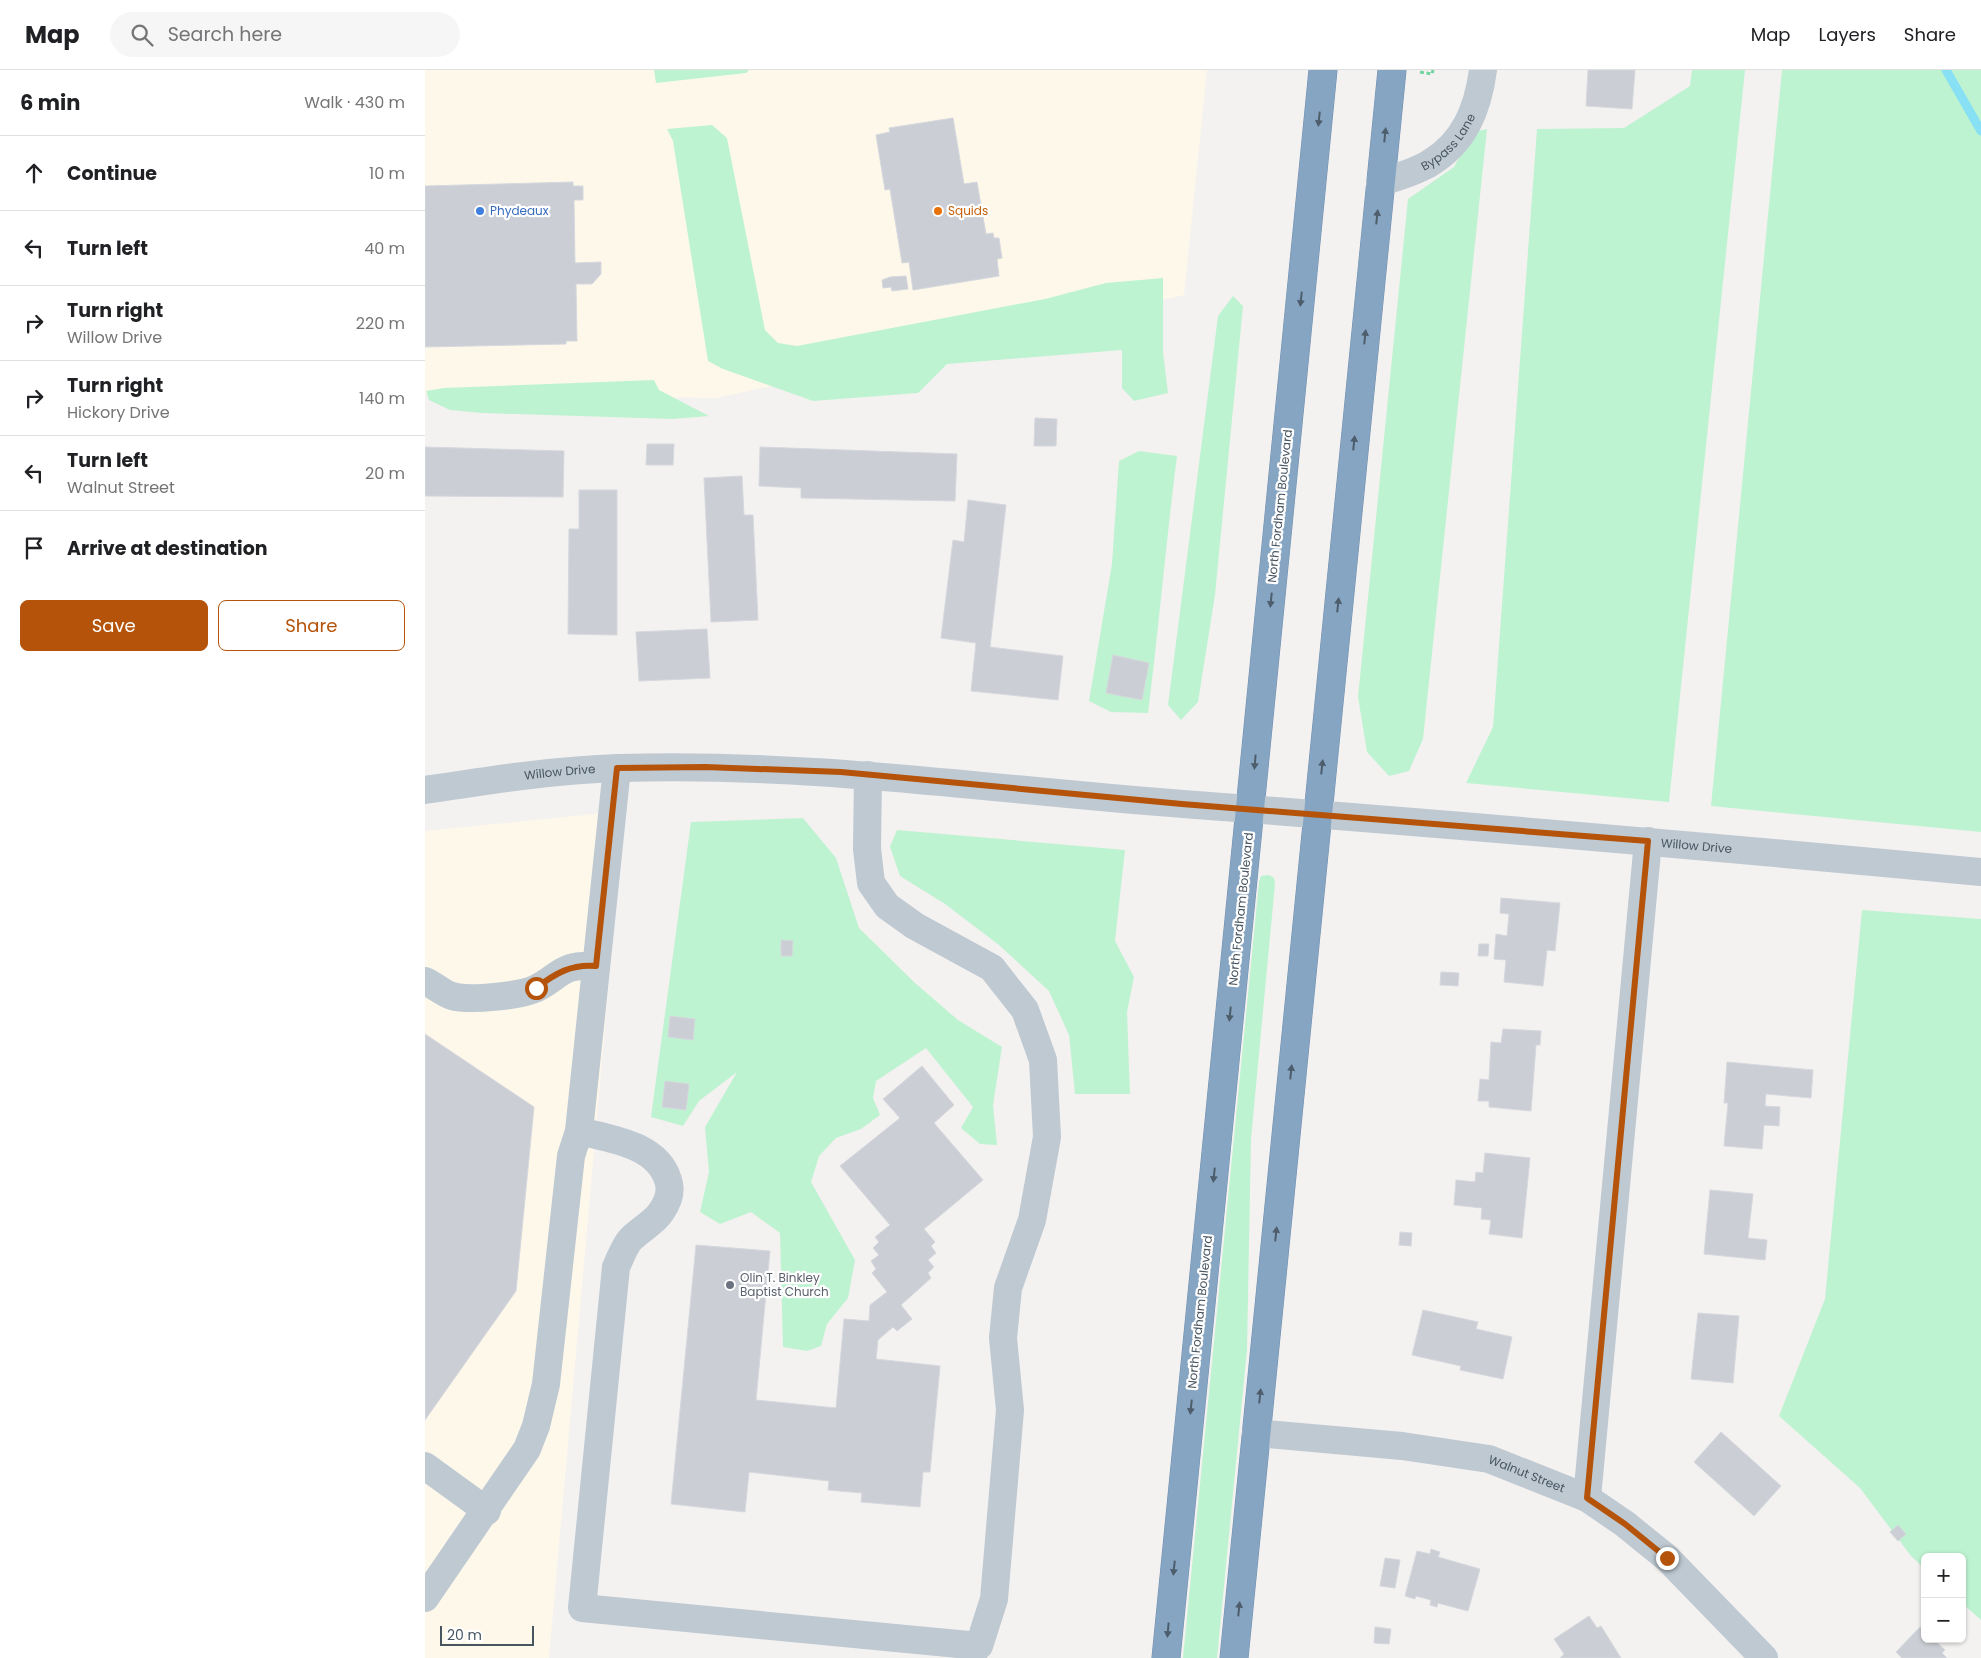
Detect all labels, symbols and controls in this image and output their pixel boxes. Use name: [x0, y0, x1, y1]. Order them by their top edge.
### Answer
search box: [110, 12, 460, 57]
text: Map: [25, 18, 80, 51]
icon: search: [128, 21, 156, 49]
text: Search here: [168, 21, 282, 48]
text: Map: [1751, 22, 1791, 47]
text: Layers: [1819, 22, 1876, 47]
text: Share: [1904, 22, 1956, 47]
text: 6 min: [20, 88, 80, 117]
text: Walk · 430 m: [304, 91, 405, 114]
one-way arrow: [1314, 111, 1322, 127]
street label: Bypass Lane: [1418, 111, 1479, 175]
one-way arrow: [1381, 127, 1389, 143]
icon: ahead: [20, 159, 48, 187]
text: Continue: [67, 160, 157, 187]
text: 10 m: [369, 162, 405, 185]
place label: Phydeaux: [490, 202, 549, 219]
place label: Squids: [948, 202, 988, 219]
marker: Phydeaux: [474, 205, 486, 217]
marker: Squids: [932, 205, 944, 217]
one-way arrow: [1373, 209, 1381, 225]
icon: left: [20, 234, 48, 262]
text: Turn left: [67, 235, 148, 262]
text: 40 m: [364, 237, 405, 260]
one-way arrow: [1297, 292, 1305, 308]
text: Turn right: [67, 297, 163, 324]
icon: right: [20, 309, 48, 337]
text: 220 m: [356, 312, 405, 335]
text: Willow Drive: [67, 326, 162, 349]
one-way arrow: [1361, 329, 1369, 345]
text: Turn right: [67, 372, 163, 399]
icon: right: [20, 384, 48, 412]
text: 140 m: [359, 387, 405, 410]
text: Hickory Drive: [67, 401, 170, 424]
street label: North Fordham Boulevard: [1263, 428, 1296, 583]
one-way arrow: [1351, 435, 1359, 451]
text: Turn left: [67, 447, 148, 474]
icon: left: [20, 459, 48, 487]
text: 20 m: [365, 462, 405, 485]
text: Walnut Street: [67, 476, 175, 499]
icon: arrive: [20, 534, 48, 562]
text: Arrive at destination: [67, 535, 268, 562]
one-way arrow: [1266, 593, 1274, 609]
one-way arrow: [1334, 597, 1342, 613]
button: Save: [20, 600, 208, 651]
button: Share: [218, 600, 405, 651]
one-way arrow: [1250, 754, 1258, 770]
one-way arrow: [1318, 758, 1326, 774]
street label: Willow Drive: [523, 760, 596, 784]
street label: North Fordham Boulevard: [1224, 831, 1257, 986]
street label: Willow Drive: [1660, 834, 1733, 857]
route start: [525, 977, 548, 1000]
one-way arrow: [1226, 1006, 1234, 1022]
one-way arrow: [1288, 1064, 1296, 1080]
one-way arrow: [1210, 1168, 1218, 1184]
one-way arrow: [1272, 1225, 1280, 1241]
street label: North Fordham Boulevard: [1183, 1234, 1216, 1389]
place label: Olin T. Binkley Baptist Church: [740, 1269, 829, 1300]
marker: Olin T. Binkley Baptist Church: [724, 1279, 736, 1291]
one-way arrow: [1256, 1387, 1264, 1403]
one-way arrow: [1187, 1399, 1195, 1415]
street label: Walnut Street: [1486, 1451, 1568, 1496]
route end: [1656, 1547, 1679, 1570]
map controls: [1921, 1553, 1966, 1643]
button: +: [1921, 1553, 1966, 1598]
one-way arrow: [1170, 1561, 1178, 1577]
button: −: [1921, 1598, 1966, 1643]
one-way arrow: [1235, 1601, 1243, 1617]
scale bar: [440, 1623, 534, 1646]
one-way arrow: [1164, 1623, 1172, 1639]
text: 20 m: [447, 1625, 482, 1645]

